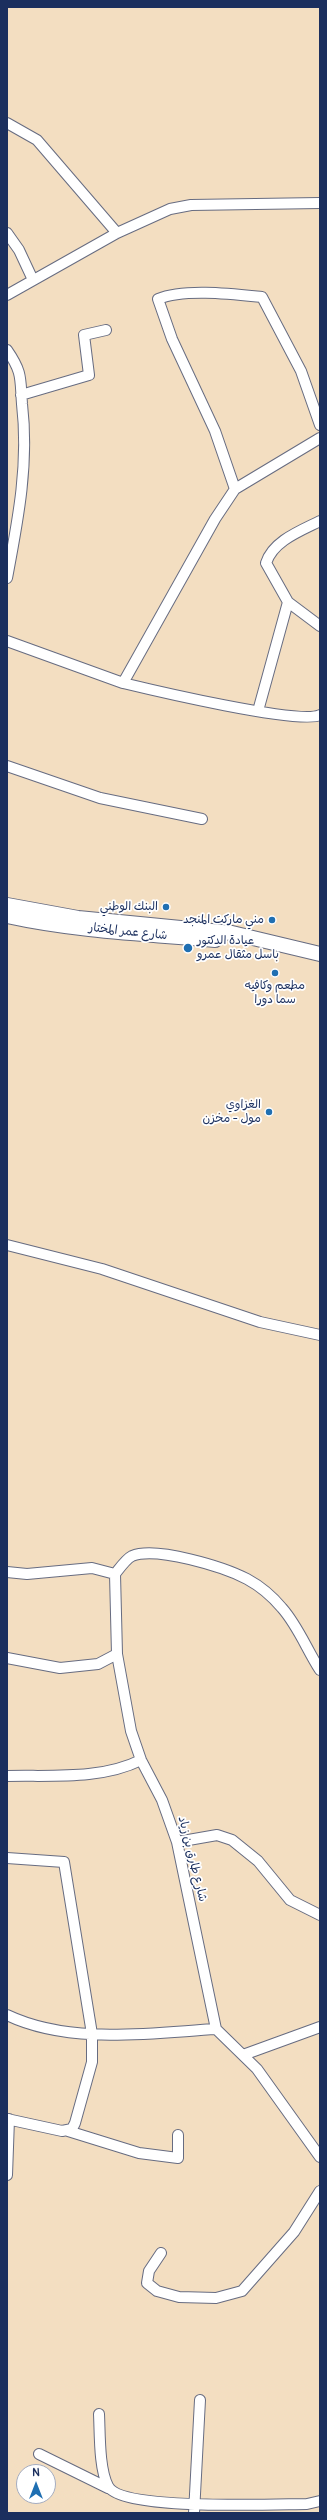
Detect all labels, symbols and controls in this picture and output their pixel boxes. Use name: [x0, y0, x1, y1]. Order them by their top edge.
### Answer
place label: البنك الوطني: [100, 900, 158, 914]
marker: البنك الوطني: [161, 902, 171, 912]
place label: مني ماركت المنجد: [183, 913, 264, 927]
marker: مني ماركت المنجد: [267, 915, 277, 925]
street label: شارع عمر المختار: [88, 921, 168, 943]
place label: عيادة الدكتور باسل مثقال عمرو: [197, 934, 279, 962]
marker: عيادة الدكتور باسل مثقال عمرو: [182, 942, 194, 954]
marker: مطعم وكافيه سما دورا: [270, 968, 280, 978]
place label: مطعم وكافيه سما دورا: [245, 979, 305, 1007]
place label: الغزاوي مول - مخزن: [203, 1098, 261, 1126]
marker: الغزاوي مول - مخزن: [264, 1107, 274, 1117]
street label: شارع طارق بن زياد: [174, 1815, 210, 1903]
north arrow: [16, 2464, 56, 2504]
text: N: [32, 2466, 40, 2479]

